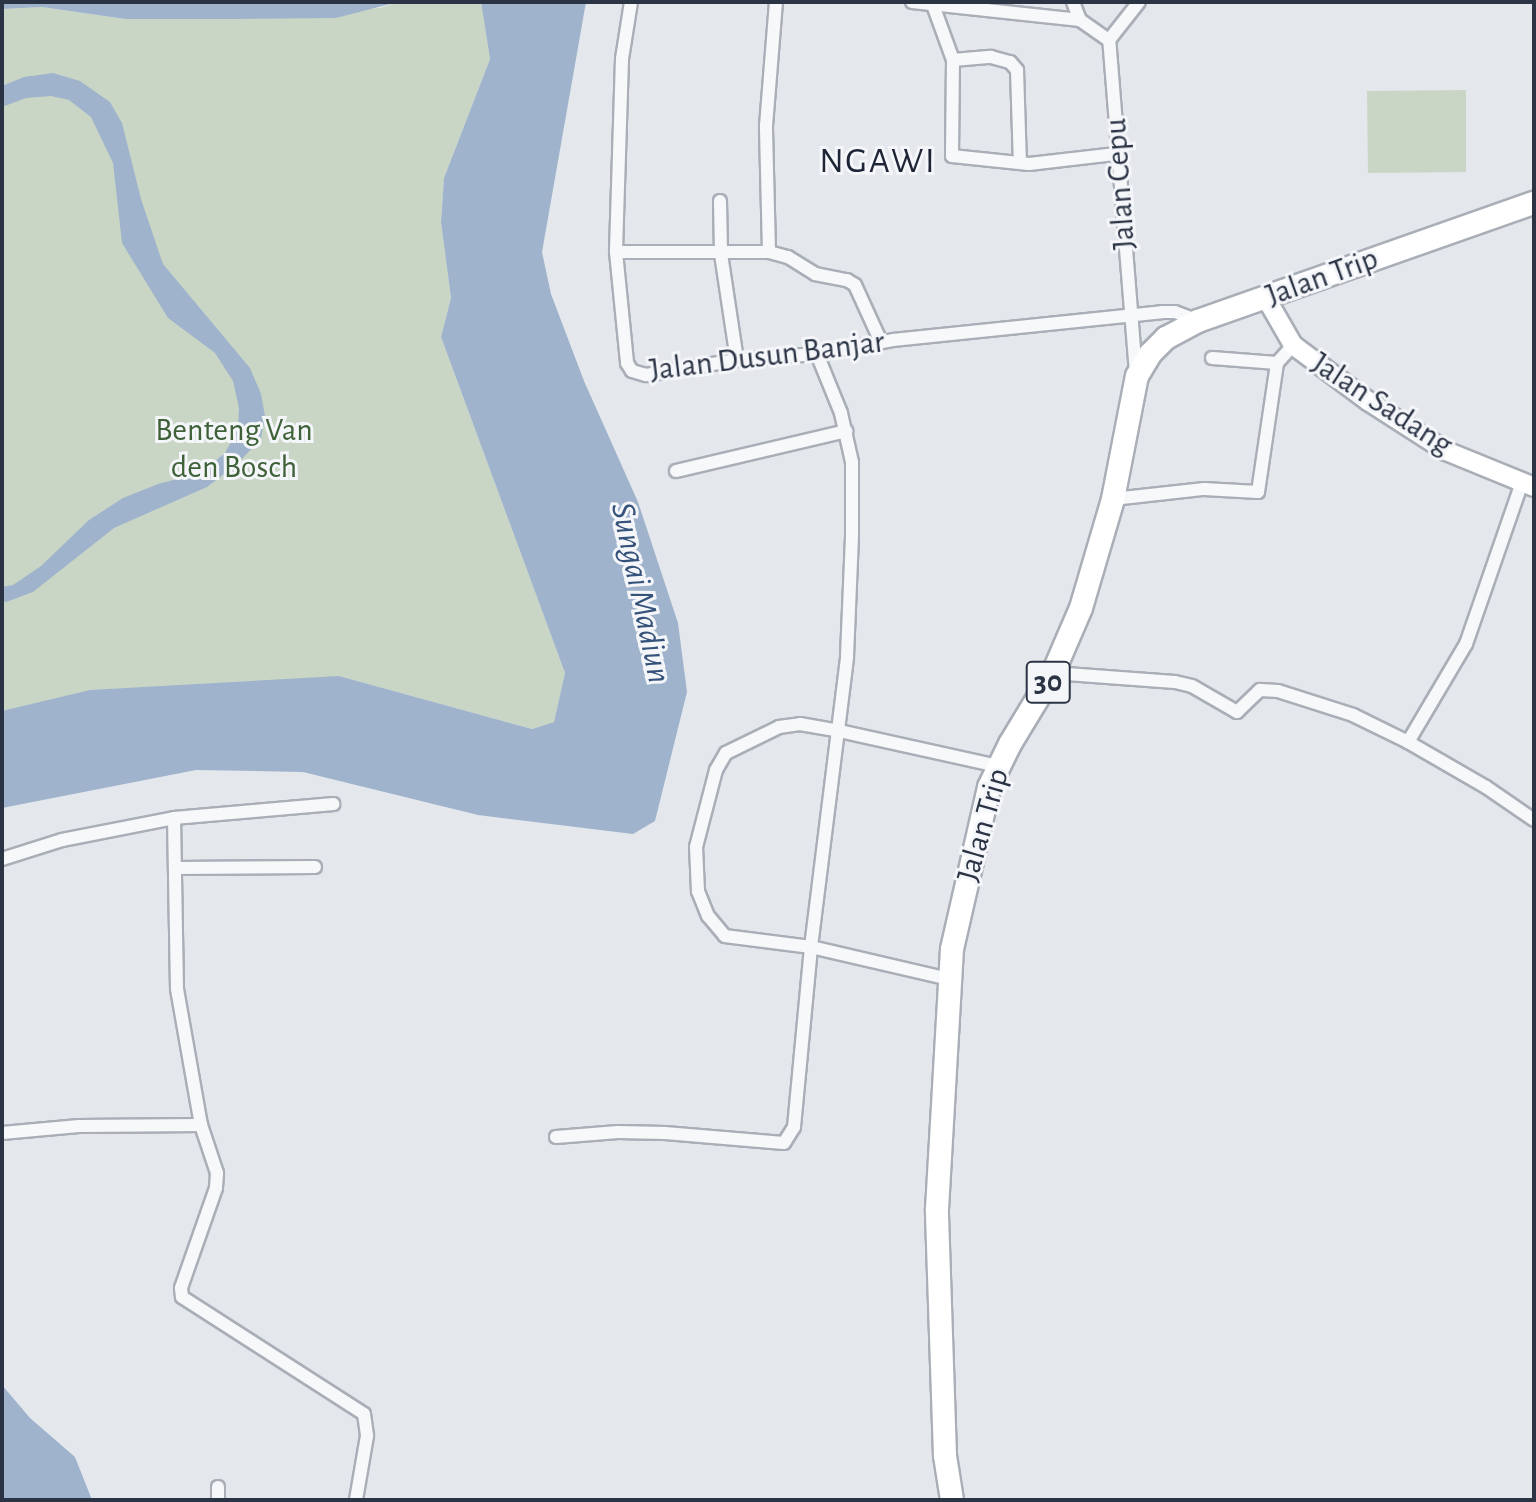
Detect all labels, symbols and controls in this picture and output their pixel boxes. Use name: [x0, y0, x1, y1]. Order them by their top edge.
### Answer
street label: Jalan Cepu: [1096, 117, 1144, 251]
district label: NGAWI: [819, 140, 937, 184]
street label: Jalan Trip: [1261, 239, 1383, 315]
street label: Jalan Dusun Banjar: [647, 323, 887, 389]
street label: Jalan Sadang: [1304, 344, 1460, 464]
park label: Benteng Van den Bosch: [155, 412, 313, 487]
water label: Sungai Madiun: [601, 499, 679, 687]
road number: 30: [1024, 656, 1072, 708]
street label: Jalan Trip: [949, 764, 1017, 886]

